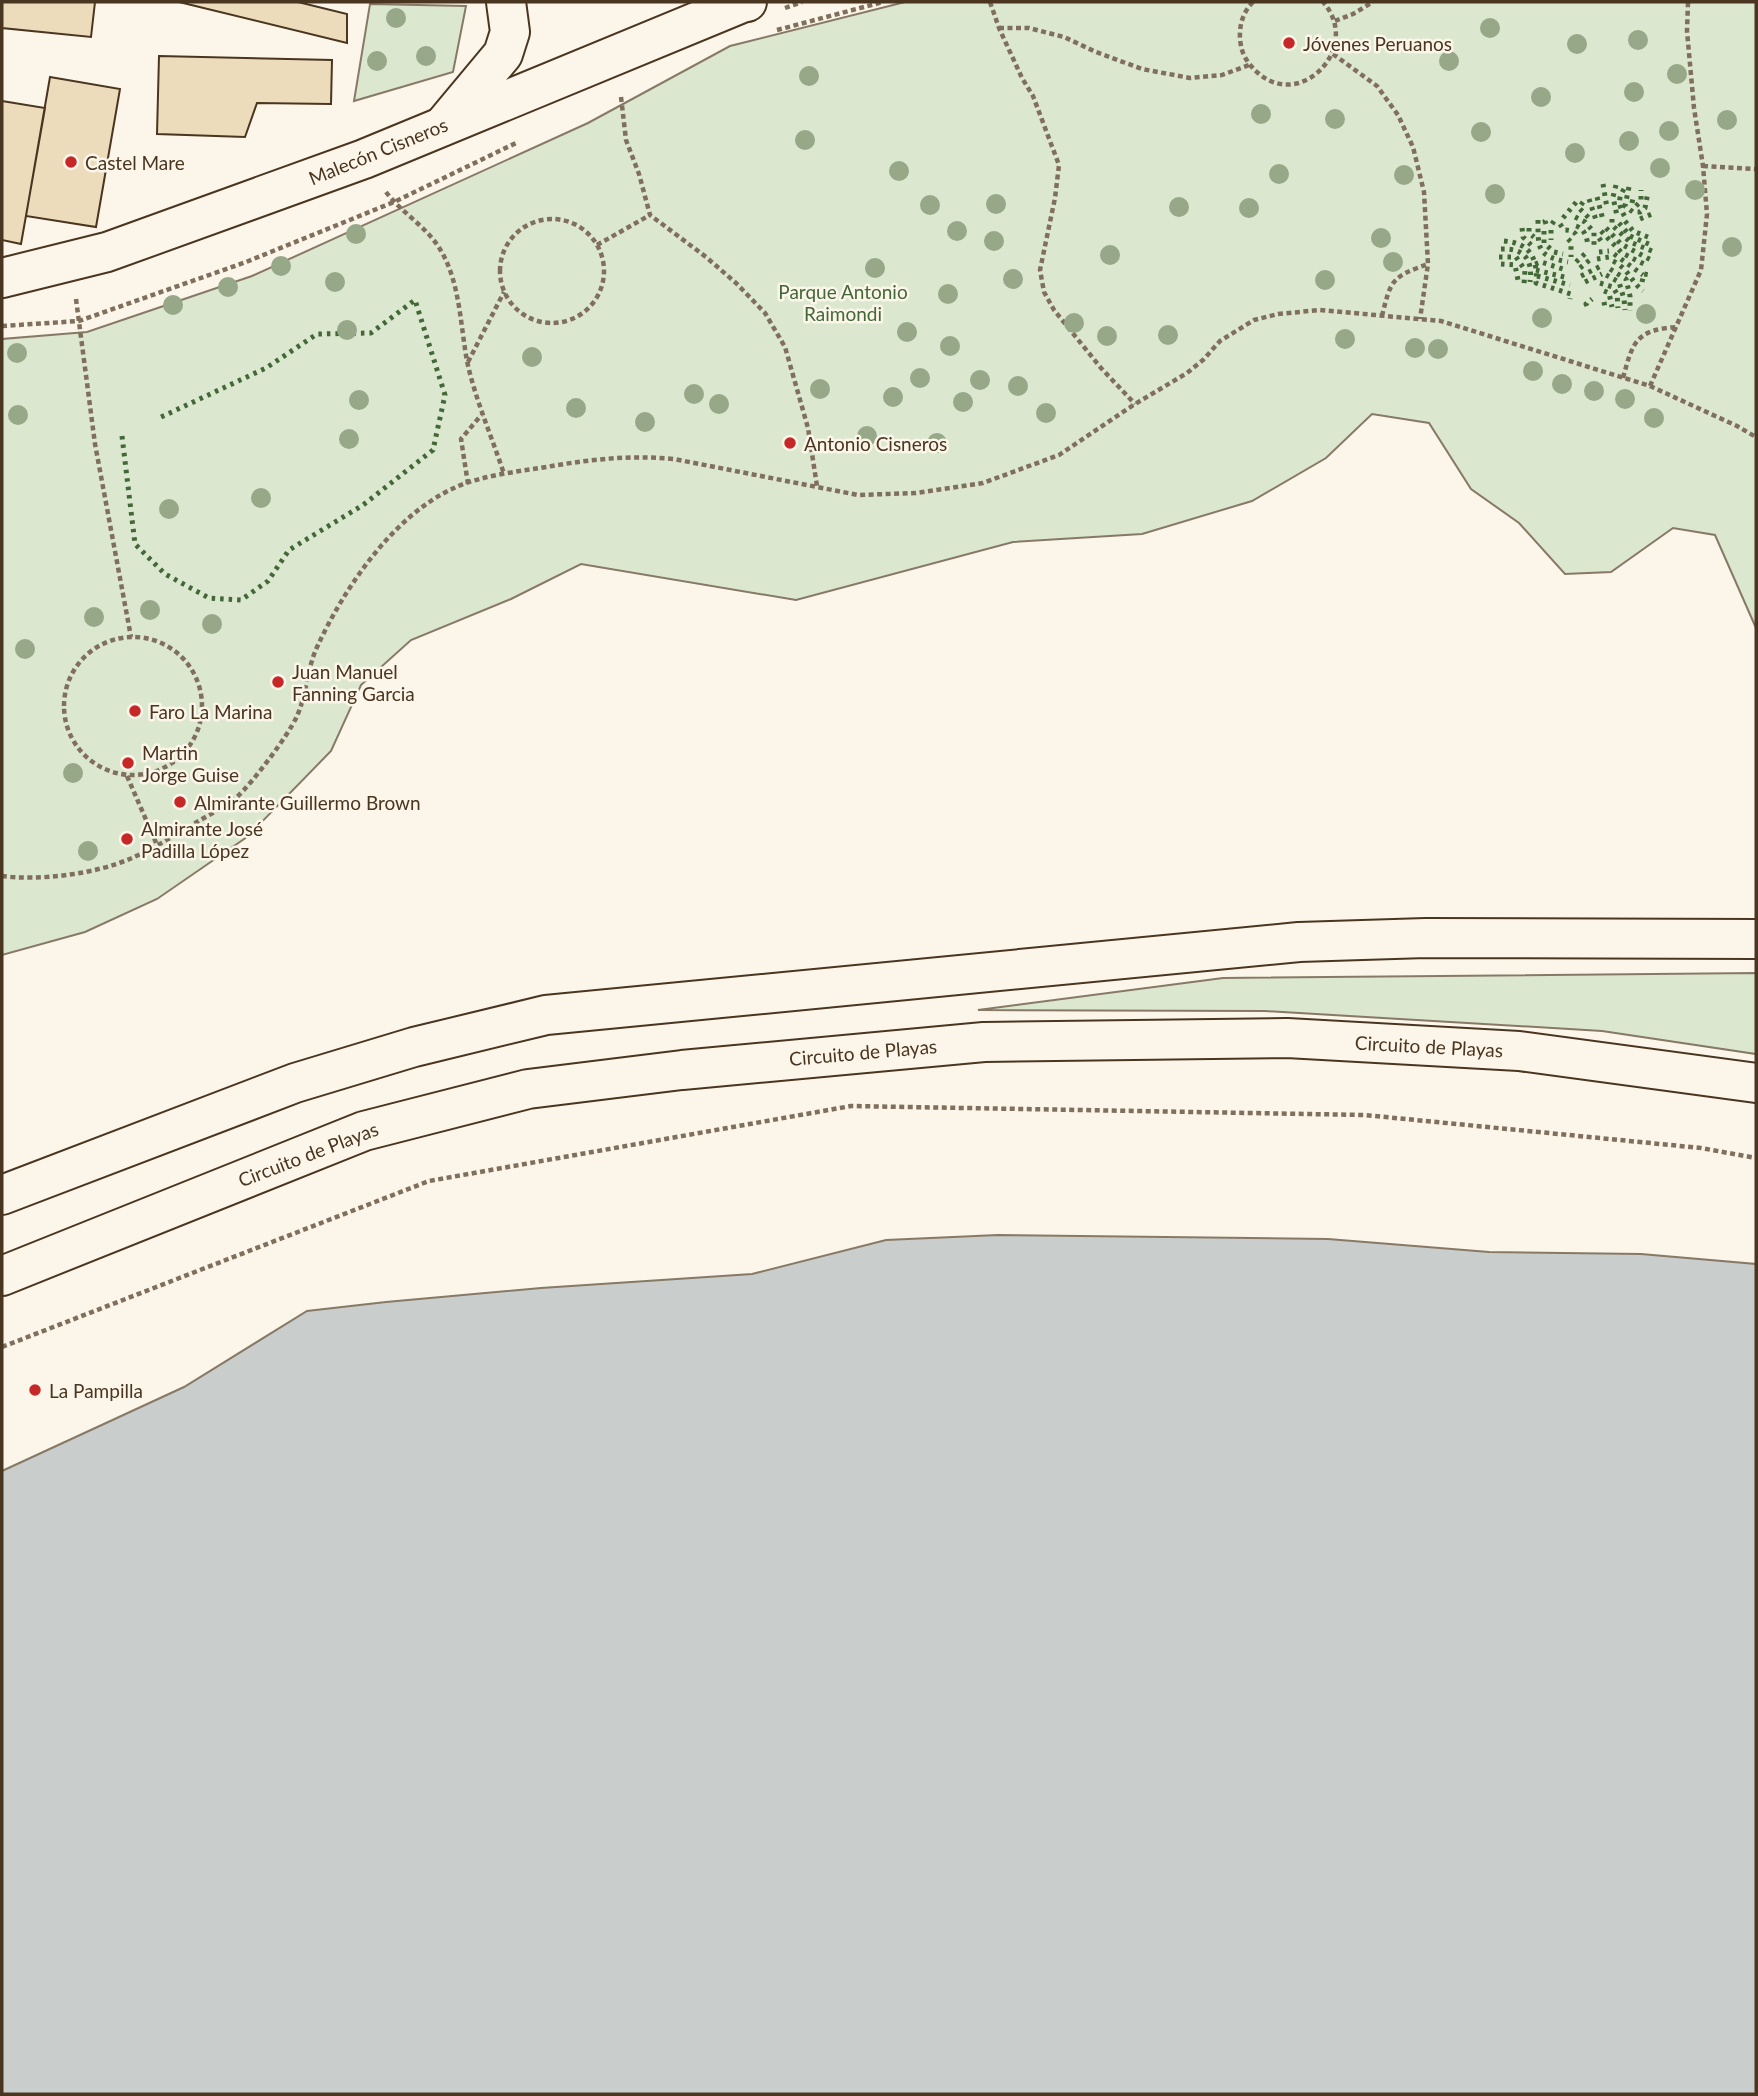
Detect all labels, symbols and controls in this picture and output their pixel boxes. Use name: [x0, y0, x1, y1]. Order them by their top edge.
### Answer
place label: Jóvenes Peruanos: [1303, 32, 1452, 55]
marker: Jóvenes Peruanos: [1281, 35, 1297, 51]
street label: Malecón Cisneros: [305, 113, 451, 189]
place label: Castel Mare: [85, 151, 185, 174]
marker: Castel Mare: [63, 154, 79, 170]
park label: Parque Antonio Raimondi: [778, 280, 908, 325]
place label: Antonio Cisneros: [804, 432, 947, 455]
marker: Antonio Cisneros: [782, 435, 798, 451]
place label: Juan Manuel Fanning Garcia: [292, 660, 415, 705]
marker: Juan Manuel Fanning Garcia: [270, 674, 286, 690]
place label: Faro La Marina: [149, 700, 272, 723]
marker: Faro La Marina: [127, 703, 143, 719]
place label: Martin Jorge Guise: [142, 741, 239, 786]
marker: Martin Jorge Guise: [120, 755, 136, 771]
place label: Almirante Guillermo Brown: [194, 791, 421, 814]
marker: Almirante Guillermo Brown: [172, 794, 188, 810]
place label: Almirante José Padilla López: [141, 817, 263, 862]
marker: Almirante José Padilla López: [119, 831, 135, 847]
street label: Circuito de Playas: [1354, 1031, 1504, 1061]
street label: Circuito de Playas: [788, 1034, 938, 1070]
street label: Circuito de Playas: [235, 1117, 381, 1191]
place label: La Pampilla: [49, 1379, 143, 1402]
marker: La Pampilla: [27, 1382, 43, 1398]

